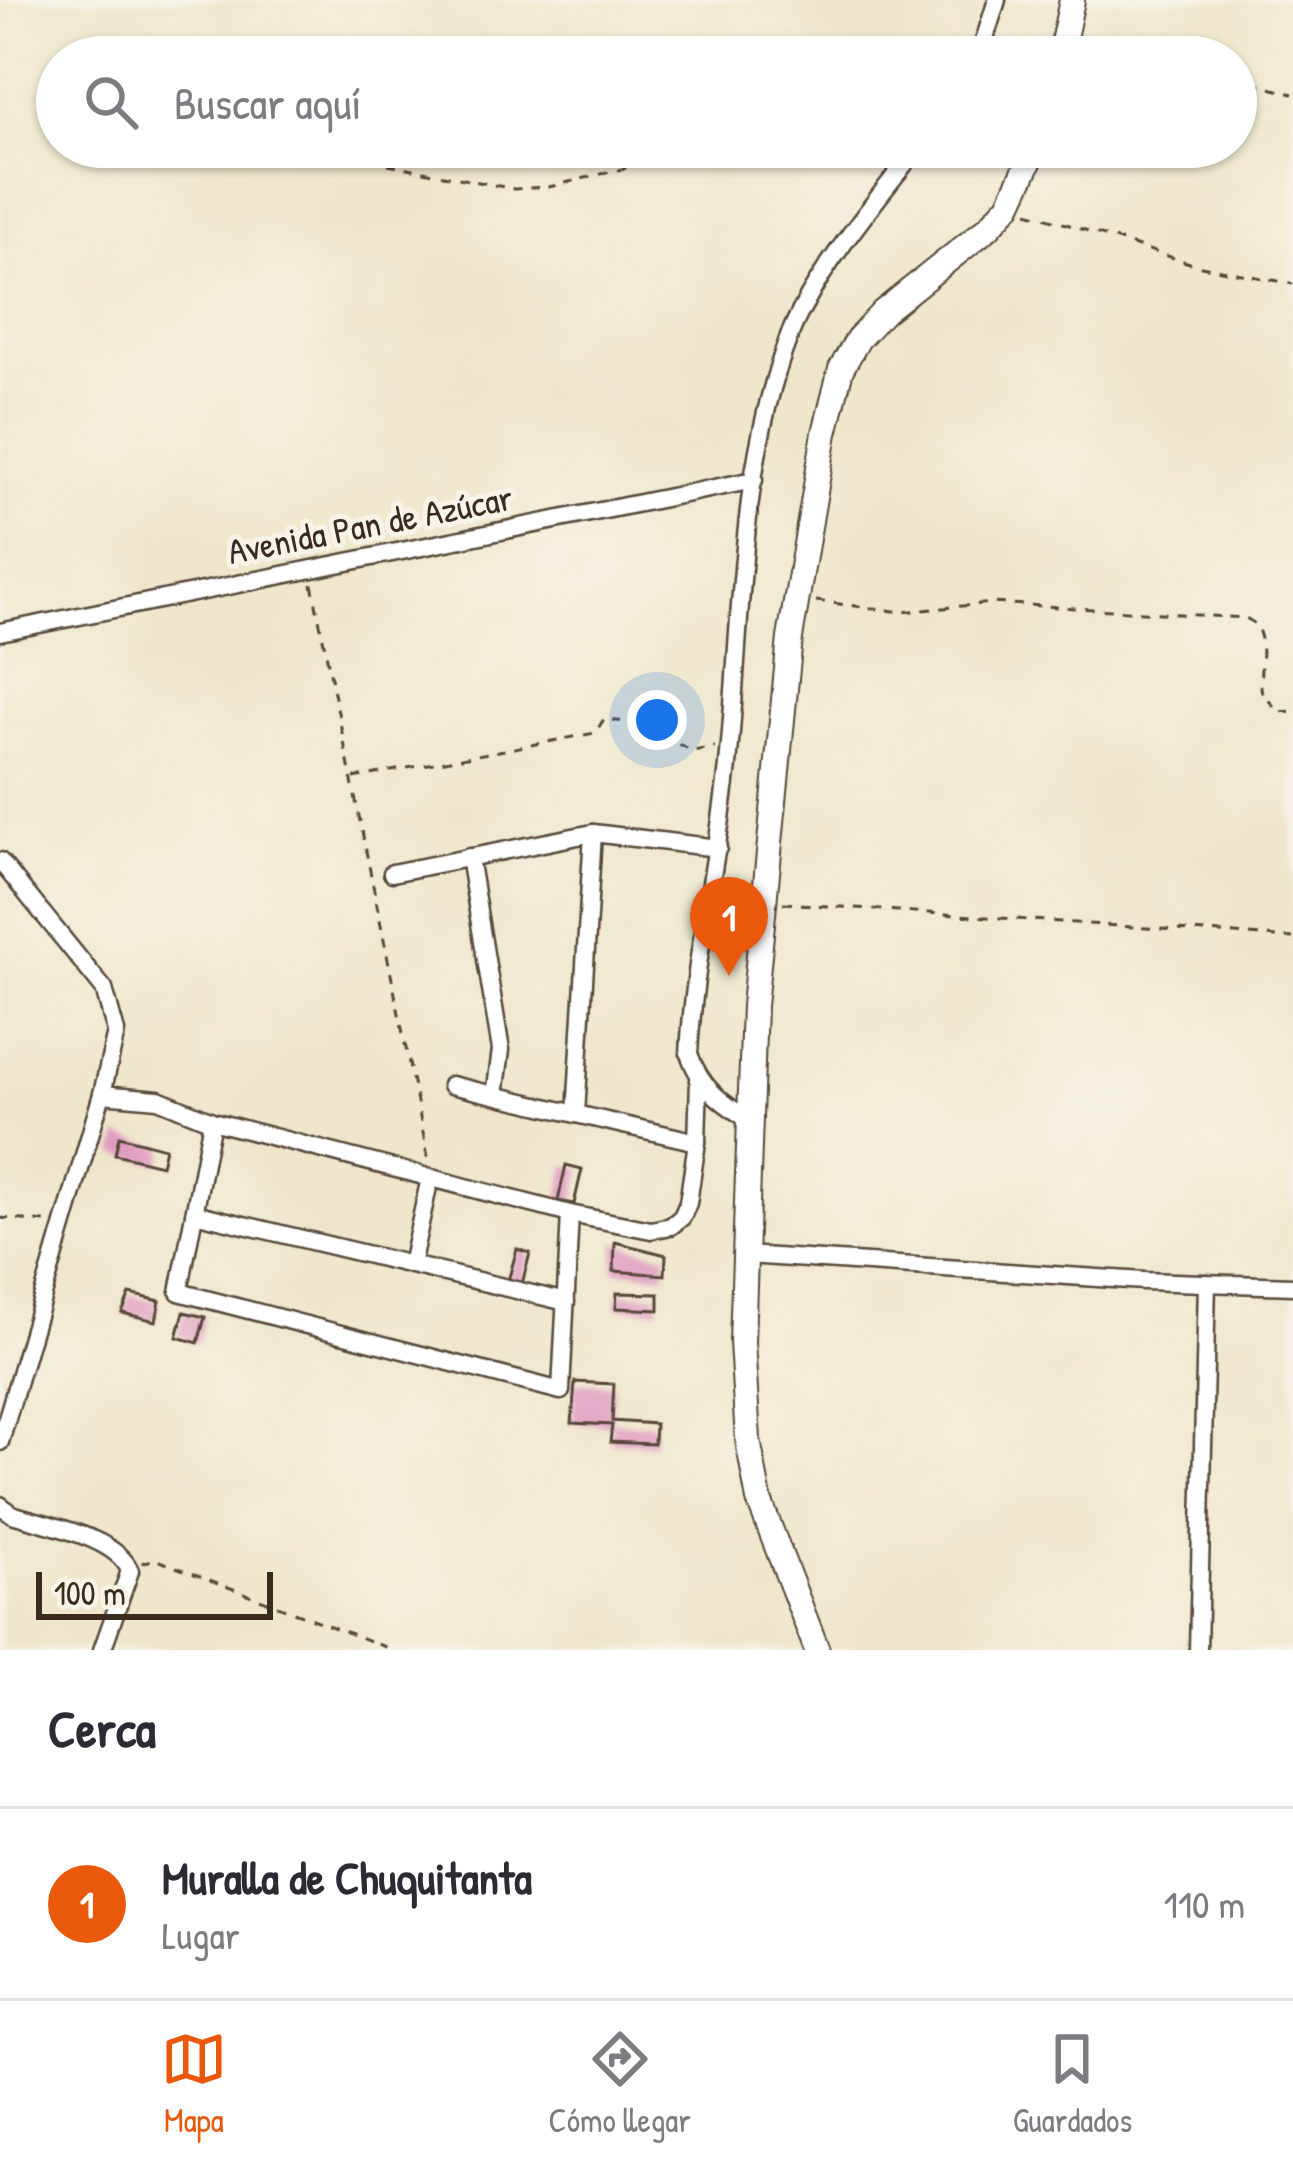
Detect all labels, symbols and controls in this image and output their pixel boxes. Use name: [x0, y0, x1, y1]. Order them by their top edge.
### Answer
search box: [36, 36, 1257, 168]
icon: search: [78, 69, 144, 135]
text: Buscar aquí: [174, 72, 361, 133]
street label: Avenida Pan de Azúcar: [223, 472, 517, 575]
your location: [627, 690, 687, 750]
pin: 1: [690, 877, 768, 976]
scale bar: [36, 1566, 273, 1619]
text: 100 m: [54, 1571, 126, 1615]
text: Cerca: [48, 1694, 156, 1763]
text: Muralla de Chuquitanta: [162, 1847, 532, 1908]
text: 1: [80, 1877, 94, 1930]
text: 110 m: [1164, 1877, 1245, 1930]
text: Lugar: [162, 1908, 240, 1961]
tab: Mapa: [161, 2026, 227, 2142]
tab: Cómo llegar: [549, 2026, 691, 2142]
tab: Guardados: [1013, 2026, 1132, 2142]

